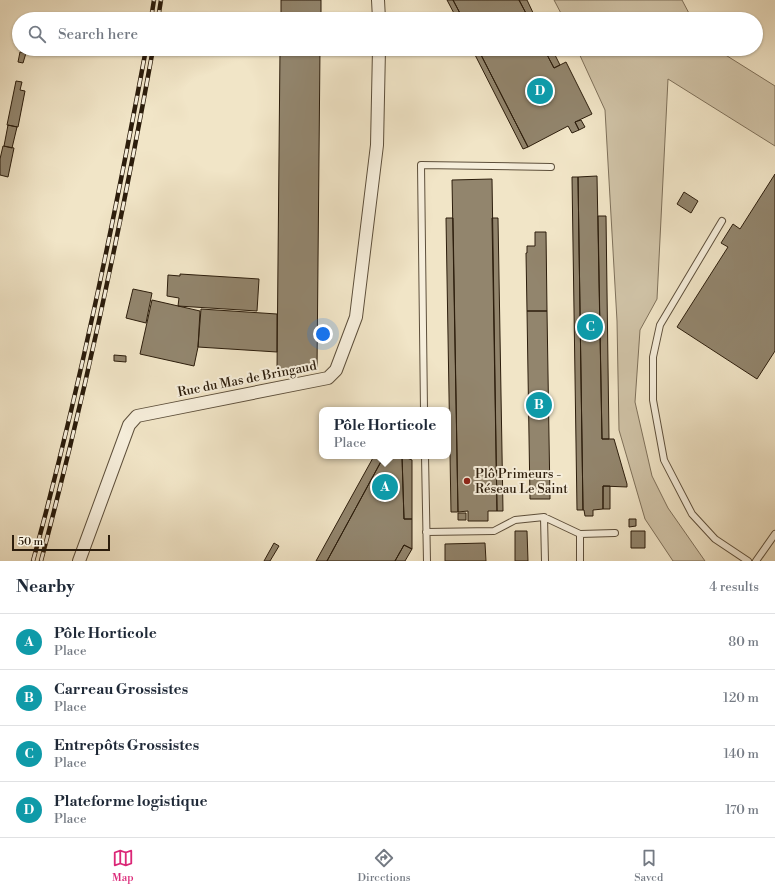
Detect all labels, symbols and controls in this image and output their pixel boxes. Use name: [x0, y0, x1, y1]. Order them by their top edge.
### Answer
search box: [12, 12, 763, 56]
icon: search: [26, 23, 48, 45]
text: Search here: [58, 25, 138, 44]
pin: D: [527, 76, 553, 106]
pin: C: [577, 312, 603, 342]
your location: [313, 324, 333, 344]
street label: Rue du Mas de Bringaud: [176, 358, 318, 400]
pin: B: [526, 390, 552, 420]
popup: [319, 407, 451, 459]
text: Pôle Horticole: [334, 416, 436, 435]
text: Place: [334, 435, 366, 451]
place label: Plô Primeurs - Réseau Le Saint: [475, 466, 568, 497]
pin: A: [372, 472, 398, 502]
marker: Plô Primeurs - Réseau Le Saint: [462, 476, 472, 486]
scale bar: [12, 533, 110, 552]
text: 50 m: [18, 535, 43, 549]
text: Nearby: [16, 576, 75, 598]
text: 4 results: [709, 579, 759, 595]
text: Pôle Horticole: [54, 624, 157, 643]
text: A: [24, 634, 34, 650]
text: 80 m: [728, 634, 759, 650]
text: Place: [54, 643, 86, 659]
text: Carreau Grossistes: [54, 680, 188, 699]
text: B: [24, 690, 34, 706]
text: 120 m: [723, 690, 759, 706]
text: Place: [54, 699, 86, 715]
text: Entrepôts Grossistes: [54, 736, 199, 755]
text: C: [24, 746, 34, 762]
text: 140 m: [723, 746, 759, 762]
text: Place: [54, 755, 86, 771]
text: Plateforme logistique: [54, 792, 208, 811]
text: D: [24, 802, 34, 818]
text: 170 m: [725, 802, 759, 818]
text: Place: [54, 811, 86, 827]
tab: Map: [112, 847, 134, 885]
tab: Directions: [358, 847, 411, 885]
tab: Saved: [634, 847, 663, 885]

